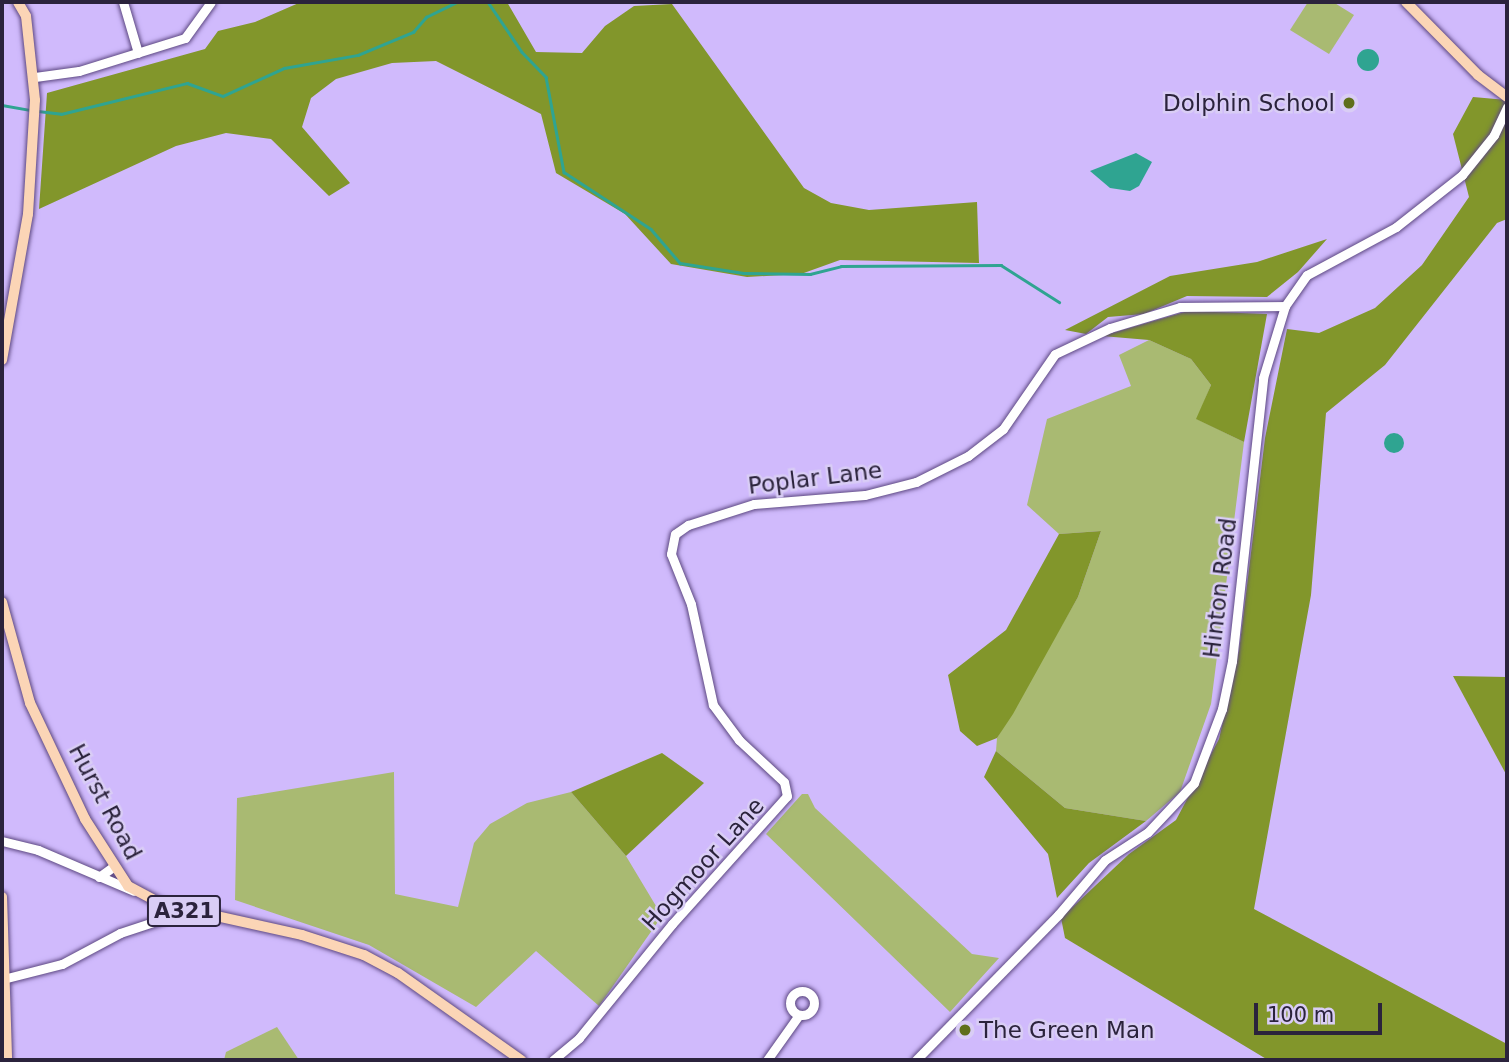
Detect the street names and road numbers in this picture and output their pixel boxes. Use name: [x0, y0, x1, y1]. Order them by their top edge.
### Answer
street label: Poplar Lane: [747, 456, 883, 500]
street label: Hinton Road: [1198, 516, 1242, 660]
street label: Hurst Road: [63, 739, 147, 865]
street label: Hogmoor Lane: [636, 792, 770, 936]
road number: A321: [146, 894, 222, 928]

